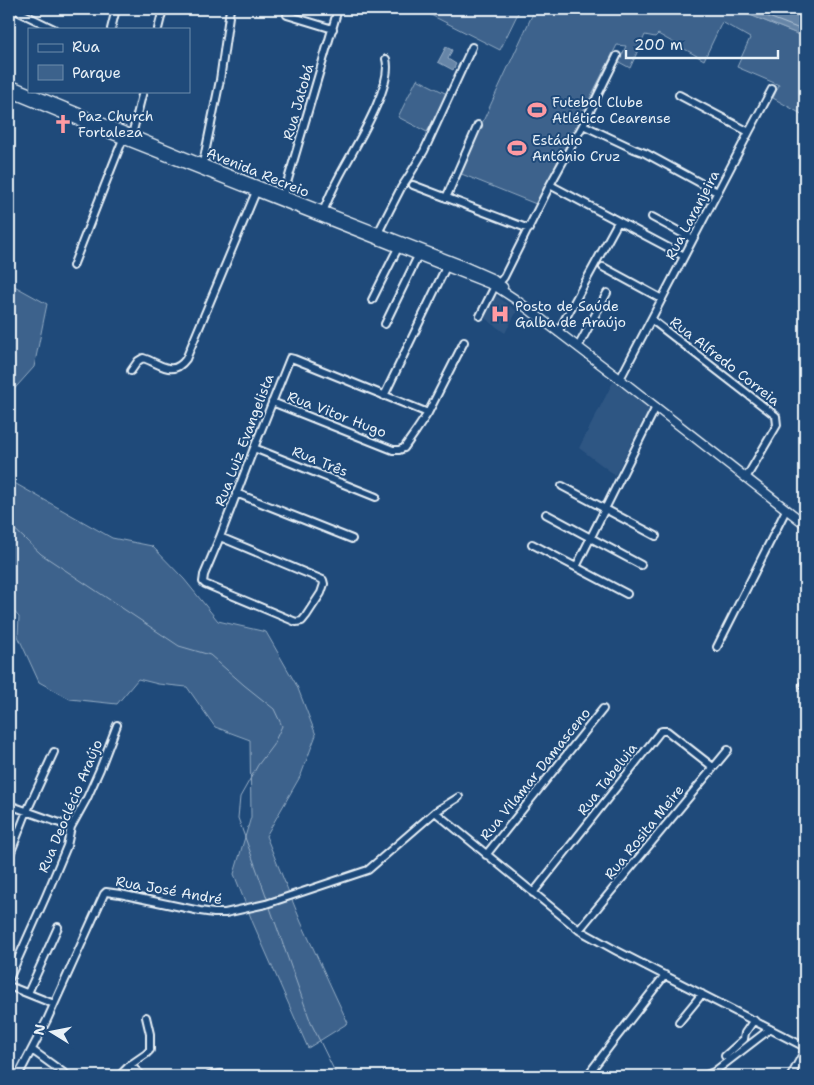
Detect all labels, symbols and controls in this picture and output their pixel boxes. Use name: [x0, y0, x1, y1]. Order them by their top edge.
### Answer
legend: [28, 28, 190, 92]
scale bar: [626, 28, 779, 60]
text: 200 m: [634, 35, 683, 55]
text: Rua: [72, 37, 101, 57]
street label: Rua Jatobá: [279, 62, 318, 142]
text: Parque: [72, 63, 121, 83]
place label: Futebol Clube Atlético Cearense: [552, 93, 671, 127]
sports icon: Futebol Clube Atlético Cearense: [526, 99, 548, 121]
place label: Paz Church Fortaleza: [78, 107, 154, 141]
church icon: Paz Church Fortaleza: [52, 113, 74, 135]
place label: Estádio Antônio Cruz: [532, 131, 621, 165]
sports icon: Estádio Antônio Cruz: [506, 137, 528, 159]
street label: Avenida Recreio: [204, 143, 312, 201]
street label: Rua Laranjeira: [661, 167, 723, 263]
place label: Posto de Saúde Galba de Araújo: [515, 297, 626, 331]
hospital icon: Posto de Saúde Galba de Araújo: [489, 303, 511, 325]
street label: Rua Alfredo Correia: [667, 313, 784, 410]
street label: Rua Luiz Evangelista: [210, 371, 278, 509]
street label: Rua Vitor Hugo: [285, 387, 389, 441]
street label: Rua Três: [289, 442, 351, 480]
street label: Rua Vilamar Damasceno: [476, 704, 594, 844]
street label: Rua Deoclécio Araújo: [34, 737, 106, 875]
street label: Rua Tabeluia: [573, 739, 641, 819]
street label: Rua Rosita Meire: [600, 781, 688, 883]
street label: Rua José André: [114, 872, 224, 908]
north arrow: [28, 1008, 78, 1058]
text: N: [29, 1023, 49, 1037]

